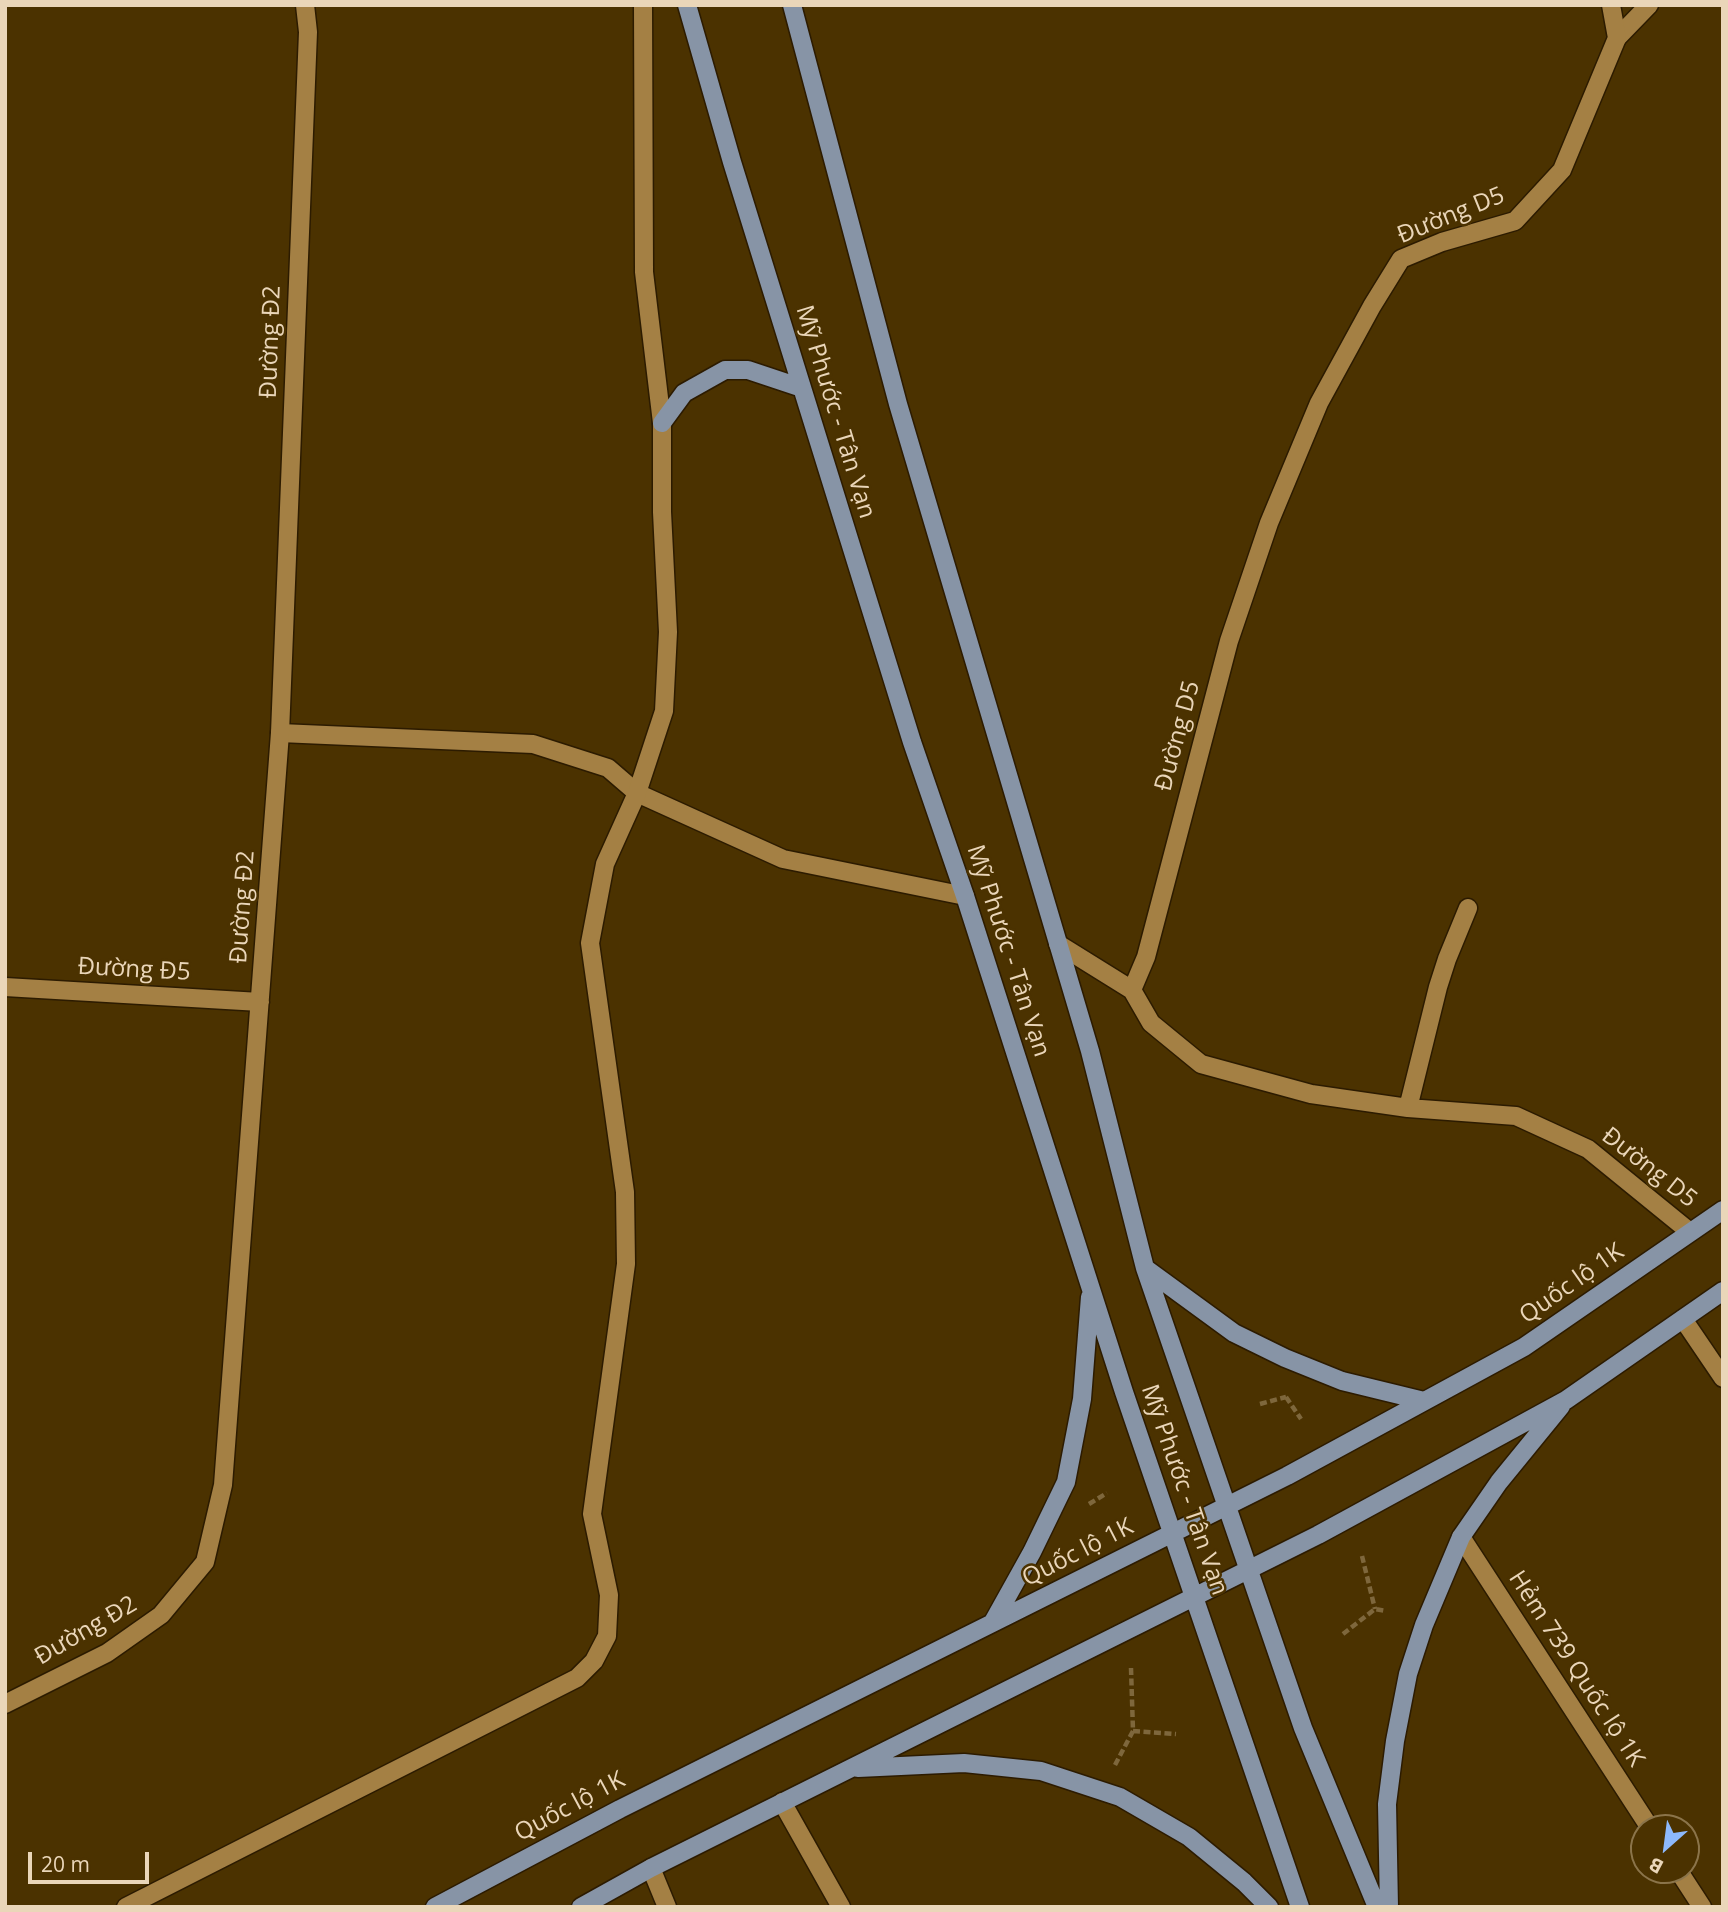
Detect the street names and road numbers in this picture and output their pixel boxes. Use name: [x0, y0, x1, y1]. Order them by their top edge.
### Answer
street label: Đường D5: [1393, 181, 1509, 251]
street label: Đường Đ2: [255, 285, 287, 399]
street label: Mỹ Phước - Tân Vạn: [789, 302, 881, 522]
street label: Đường D5: [1149, 678, 1207, 794]
street label: Mỹ Phước - Tân Vạn: [960, 841, 1056, 1061]
street label: Đường Đ2: [225, 850, 261, 964]
street label: Đường Đ5: [77, 953, 191, 987]
street label: Đường D5: [1596, 1122, 1702, 1214]
street label: Quốc lộ 1K: [1514, 1238, 1630, 1330]
street label: Mỹ Phước - Tân Vạn: [1134, 1381, 1234, 1599]
street label: Quốc lộ 1K: [1018, 1513, 1138, 1593]
street label: Hẻm 739 Quốc lộ 1K: [1502, 1566, 1650, 1772]
street label: Đường Đ2: [30, 1590, 142, 1672]
street label: Quốc lộ 1K: [510, 1766, 630, 1848]

